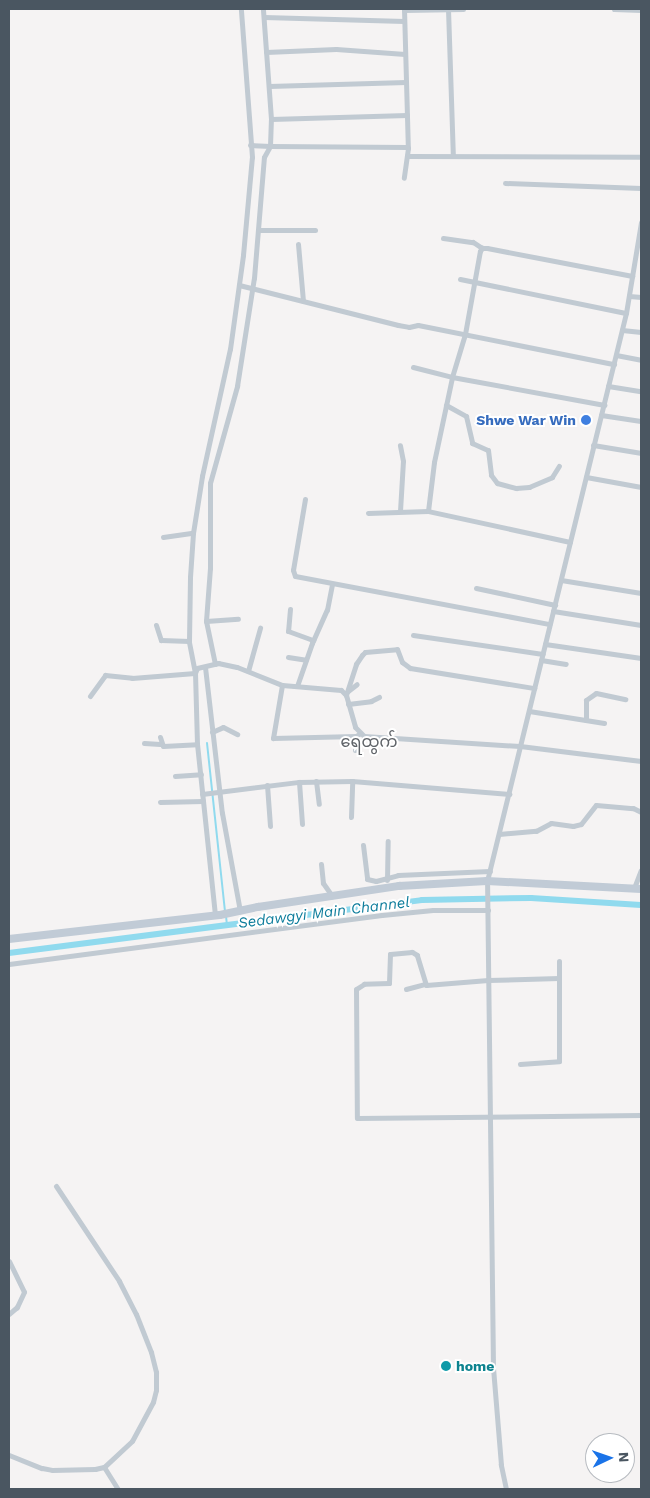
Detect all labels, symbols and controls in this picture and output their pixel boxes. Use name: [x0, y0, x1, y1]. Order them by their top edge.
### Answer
place label: Shwe War Win: [476, 412, 576, 428]
marker: Shwe War Win: [580, 414, 592, 426]
district label: ရေထွက်: [341, 732, 397, 752]
water label: Sedawgyi Main Channel: [237, 894, 411, 932]
place label: home: [456, 1358, 494, 1374]
marker: home: [440, 1360, 452, 1372]
north arrow: [585, 1433, 635, 1483]
text: N: [616, 1452, 632, 1463]

